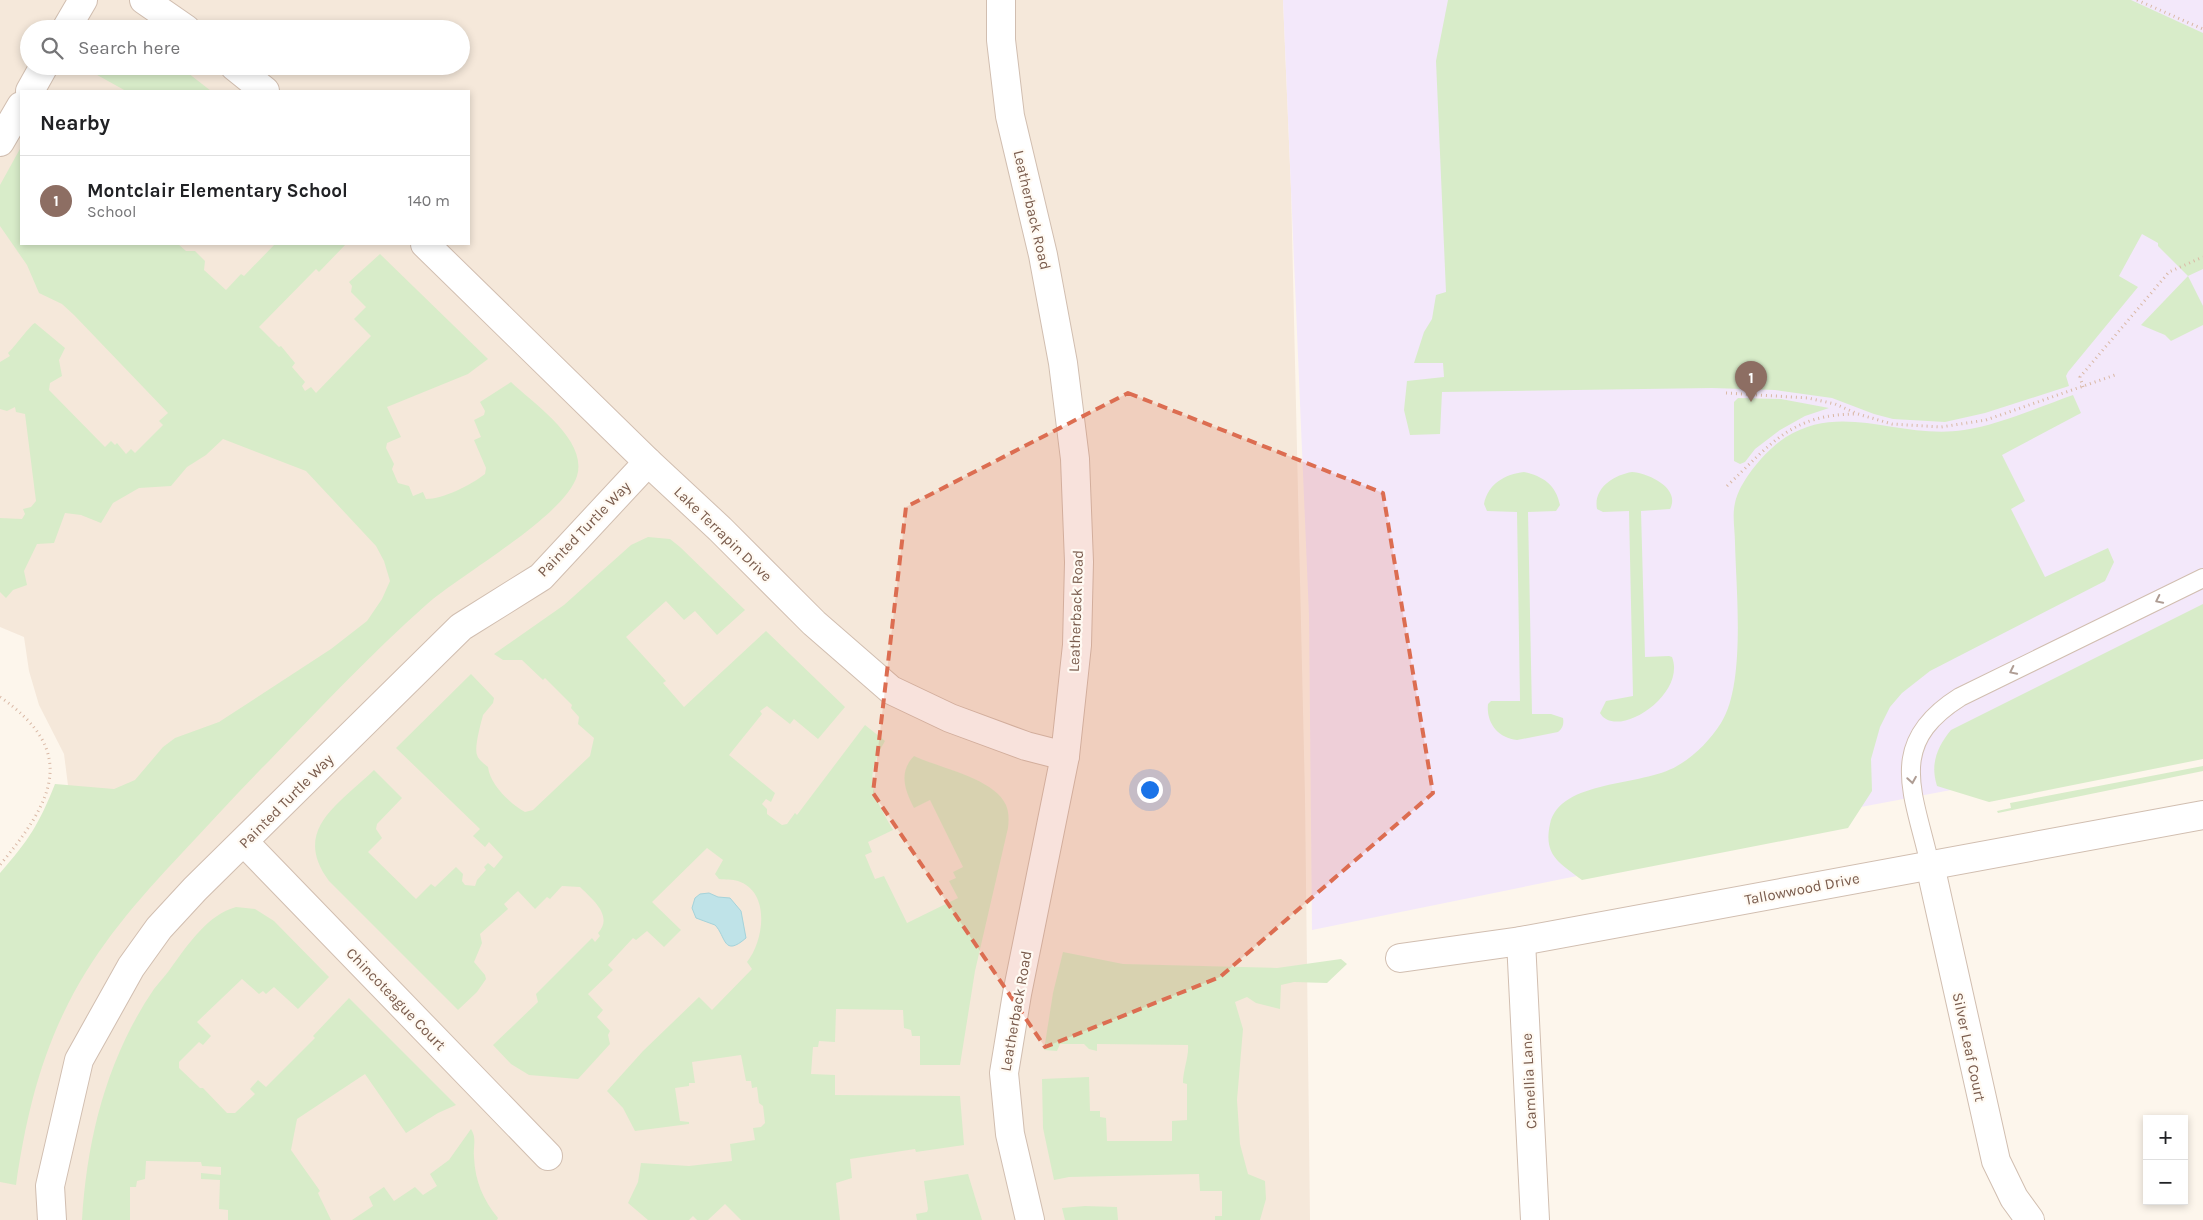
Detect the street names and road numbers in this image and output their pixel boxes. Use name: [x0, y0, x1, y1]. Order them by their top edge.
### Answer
street label: Leatherback Road: [1009, 148, 1055, 272]
street label: Painted Turtle Way: [534, 477, 634, 581]
street label: Lake Terrapin Drive: [670, 483, 776, 585]
street label: Leatherback Road: [1065, 550, 1087, 672]
street label: Painted Turtle Way: [235, 750, 337, 852]
street label: Tallowwood Drive: [1743, 869, 1861, 909]
street label: Chincoteague Court: [342, 944, 450, 1054]
street label: Leatherback Road: [997, 949, 1035, 1073]
street label: Silver Leaf Court: [1949, 991, 1989, 1104]
street label: Camellia Lane: [1518, 1033, 1540, 1129]

